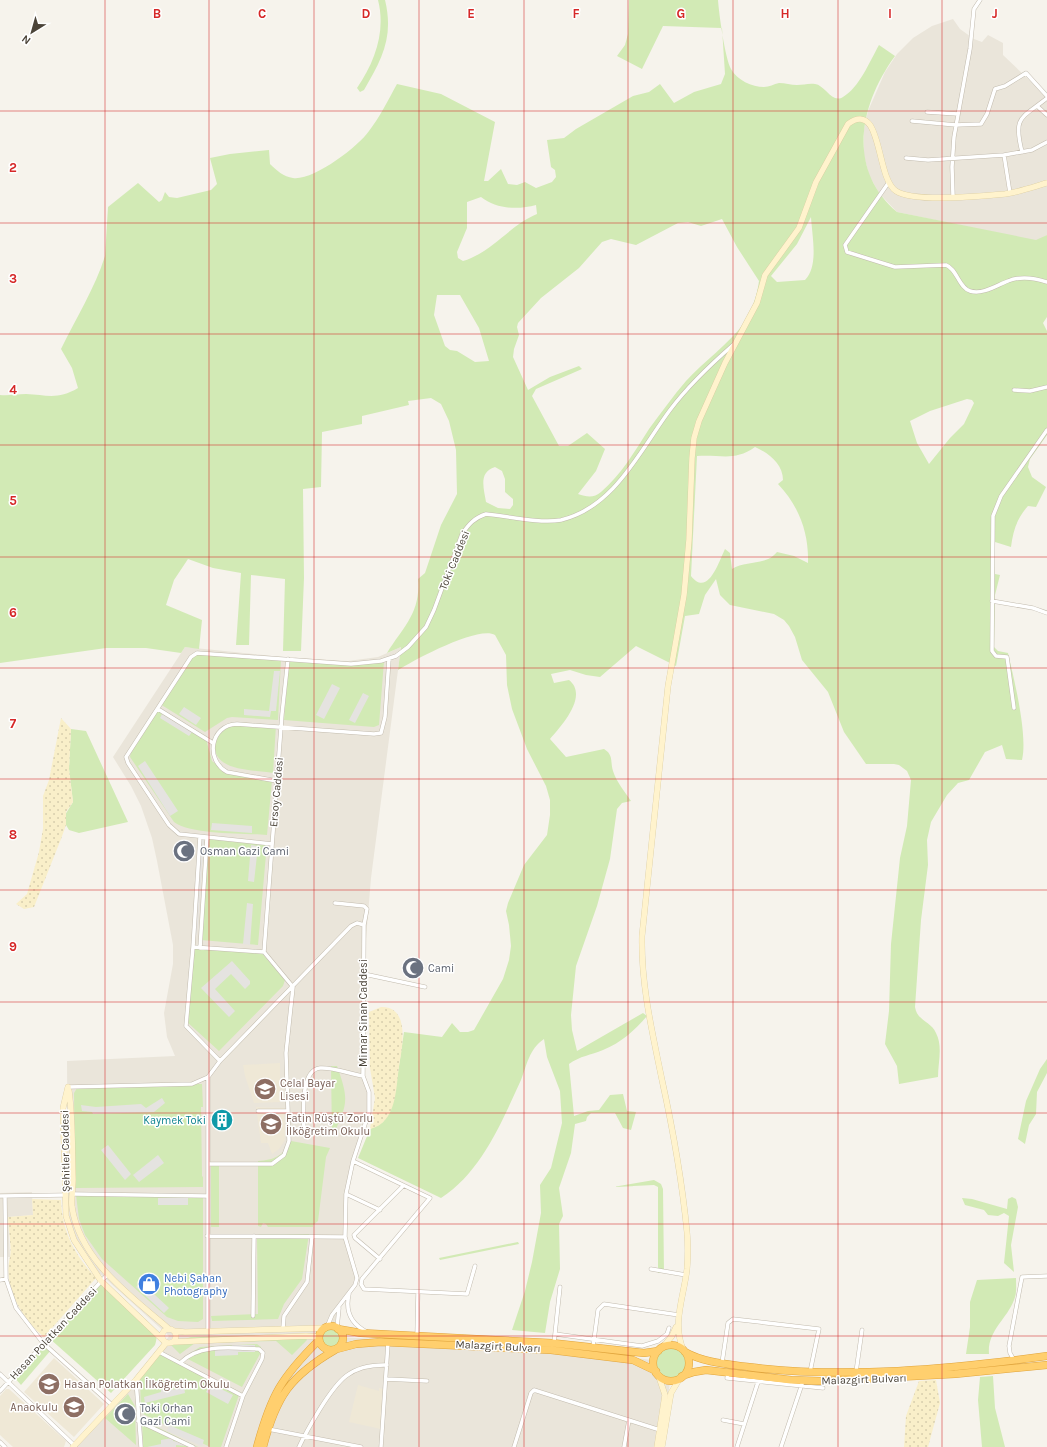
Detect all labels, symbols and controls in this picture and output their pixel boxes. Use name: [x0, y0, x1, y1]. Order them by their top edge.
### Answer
text: B: [153, 6, 161, 21]
text: C: [258, 6, 266, 21]
text: D: [362, 6, 371, 21]
text: E: [467, 6, 475, 21]
text: F: [572, 6, 580, 21]
text: G: [677, 6, 685, 21]
text: H: [780, 6, 790, 21]
text: I: [888, 6, 892, 21]
text: J: [992, 6, 998, 21]
north arrow: [12, 12, 52, 52]
text: N: [19, 32, 33, 47]
text: 2: [9, 160, 17, 175]
text: 3: [9, 271, 17, 286]
text: 4: [9, 382, 17, 397]
text: 5: [9, 493, 17, 508]
street label: Toki Caddesi: [437, 528, 472, 592]
text: 6: [9, 605, 17, 620]
text: 7: [10, 716, 17, 731]
street label: Ersoy Caddesi: [267, 756, 286, 828]
text: 8: [9, 827, 17, 842]
mosque icon: Osman Gazi Cami: [171, 838, 197, 864]
place label: Osman Gazi Cami: [200, 845, 289, 858]
text: 9: [9, 939, 17, 954]
mosque icon: Cami: [400, 955, 426, 981]
street label: Mimar Sinan Caddesi: [357, 959, 370, 1067]
place label: Cami: [428, 962, 454, 975]
school or university icon: Celal Bayar Lisesi: [252, 1076, 278, 1102]
place label: Celal Bayar Lisesi: [280, 1077, 335, 1103]
building icon: Kaymek Toki: [209, 1107, 235, 1133]
street label: Şehitler Caddesi: [58, 1110, 73, 1192]
school or university icon: Fatin Rüştü Zorlu İlköğretim Okulu: [258, 1111, 284, 1137]
place label: Fatin Rüştü Zorlu İlköğretim Okulu: [286, 1112, 373, 1138]
place label: Kaymek Toki: [143, 1114, 206, 1127]
shop icon: Nebi Şahan Photography: [136, 1271, 162, 1297]
place label: Nebi Şahan Photography: [164, 1272, 227, 1298]
street label: Hasan Polatkan Caddesi: [7, 1284, 100, 1382]
street label: Malazgirt Bulvarı: [455, 1338, 541, 1355]
school or university icon: Hasan Polatkan İlköğretim Okulu: [36, 1371, 62, 1397]
street label: Malazgirt Bulvarı: [821, 1372, 907, 1387]
place label: Hasan Polatkan İlköğretim Okulu: [64, 1377, 230, 1391]
school or university icon: Anaokulu: [61, 1394, 87, 1420]
place label: Anaokulu: [10, 1401, 58, 1414]
mosque icon: Toki Orhan Gazi Cami: [112, 1401, 138, 1427]
place label: Toki Orhan Gazi Cami: [140, 1402, 193, 1428]

